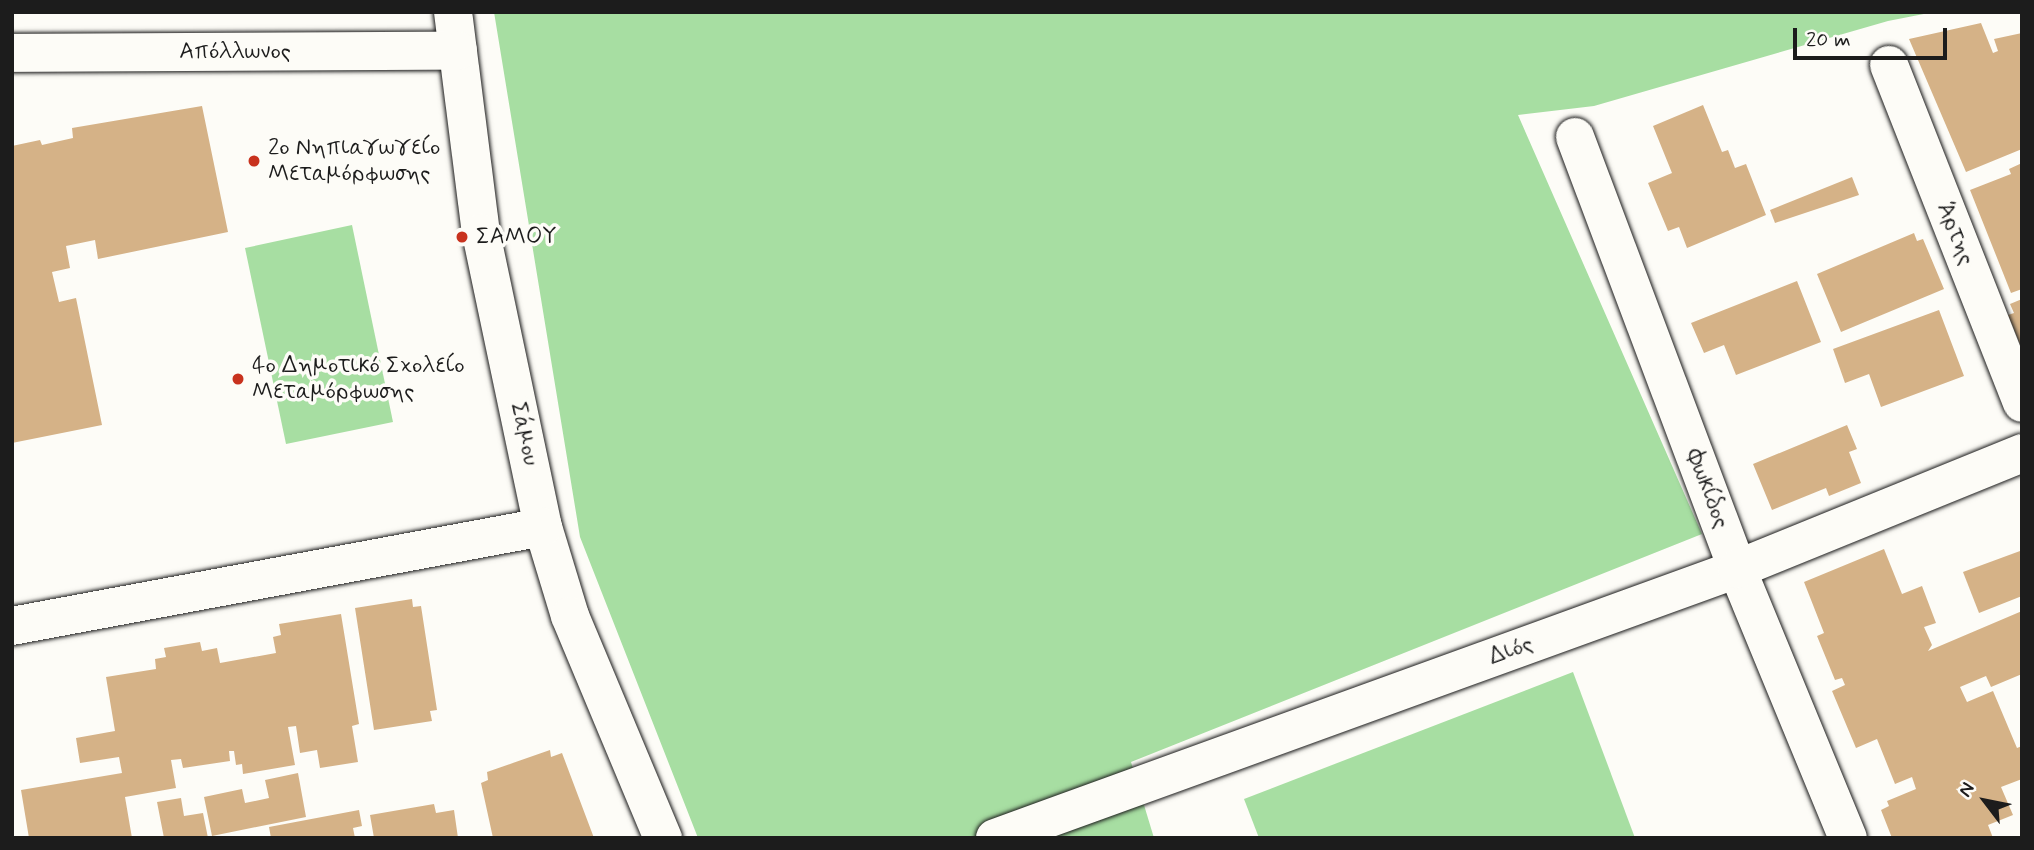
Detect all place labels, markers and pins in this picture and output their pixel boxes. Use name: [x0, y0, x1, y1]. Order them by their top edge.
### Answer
place label: 2ο Νηπιαγωγείο Μεταμόρφωσης: [268, 134, 440, 188]
marker: 2ο Νηπιαγωγείο Μεταμόρφωσης: [246, 153, 262, 169]
place label: ΣΑΜΟΥ: [476, 223, 557, 251]
marker: ΣΑΜΟΥ: [454, 229, 470, 245]
place label: 4ο Δημοτικό Σχολείο Μεταμόρφωσης: [252, 352, 464, 406]
marker: 4ο Δημοτικό Σχολείο Μεταμόρφωσης: [230, 371, 246, 387]

